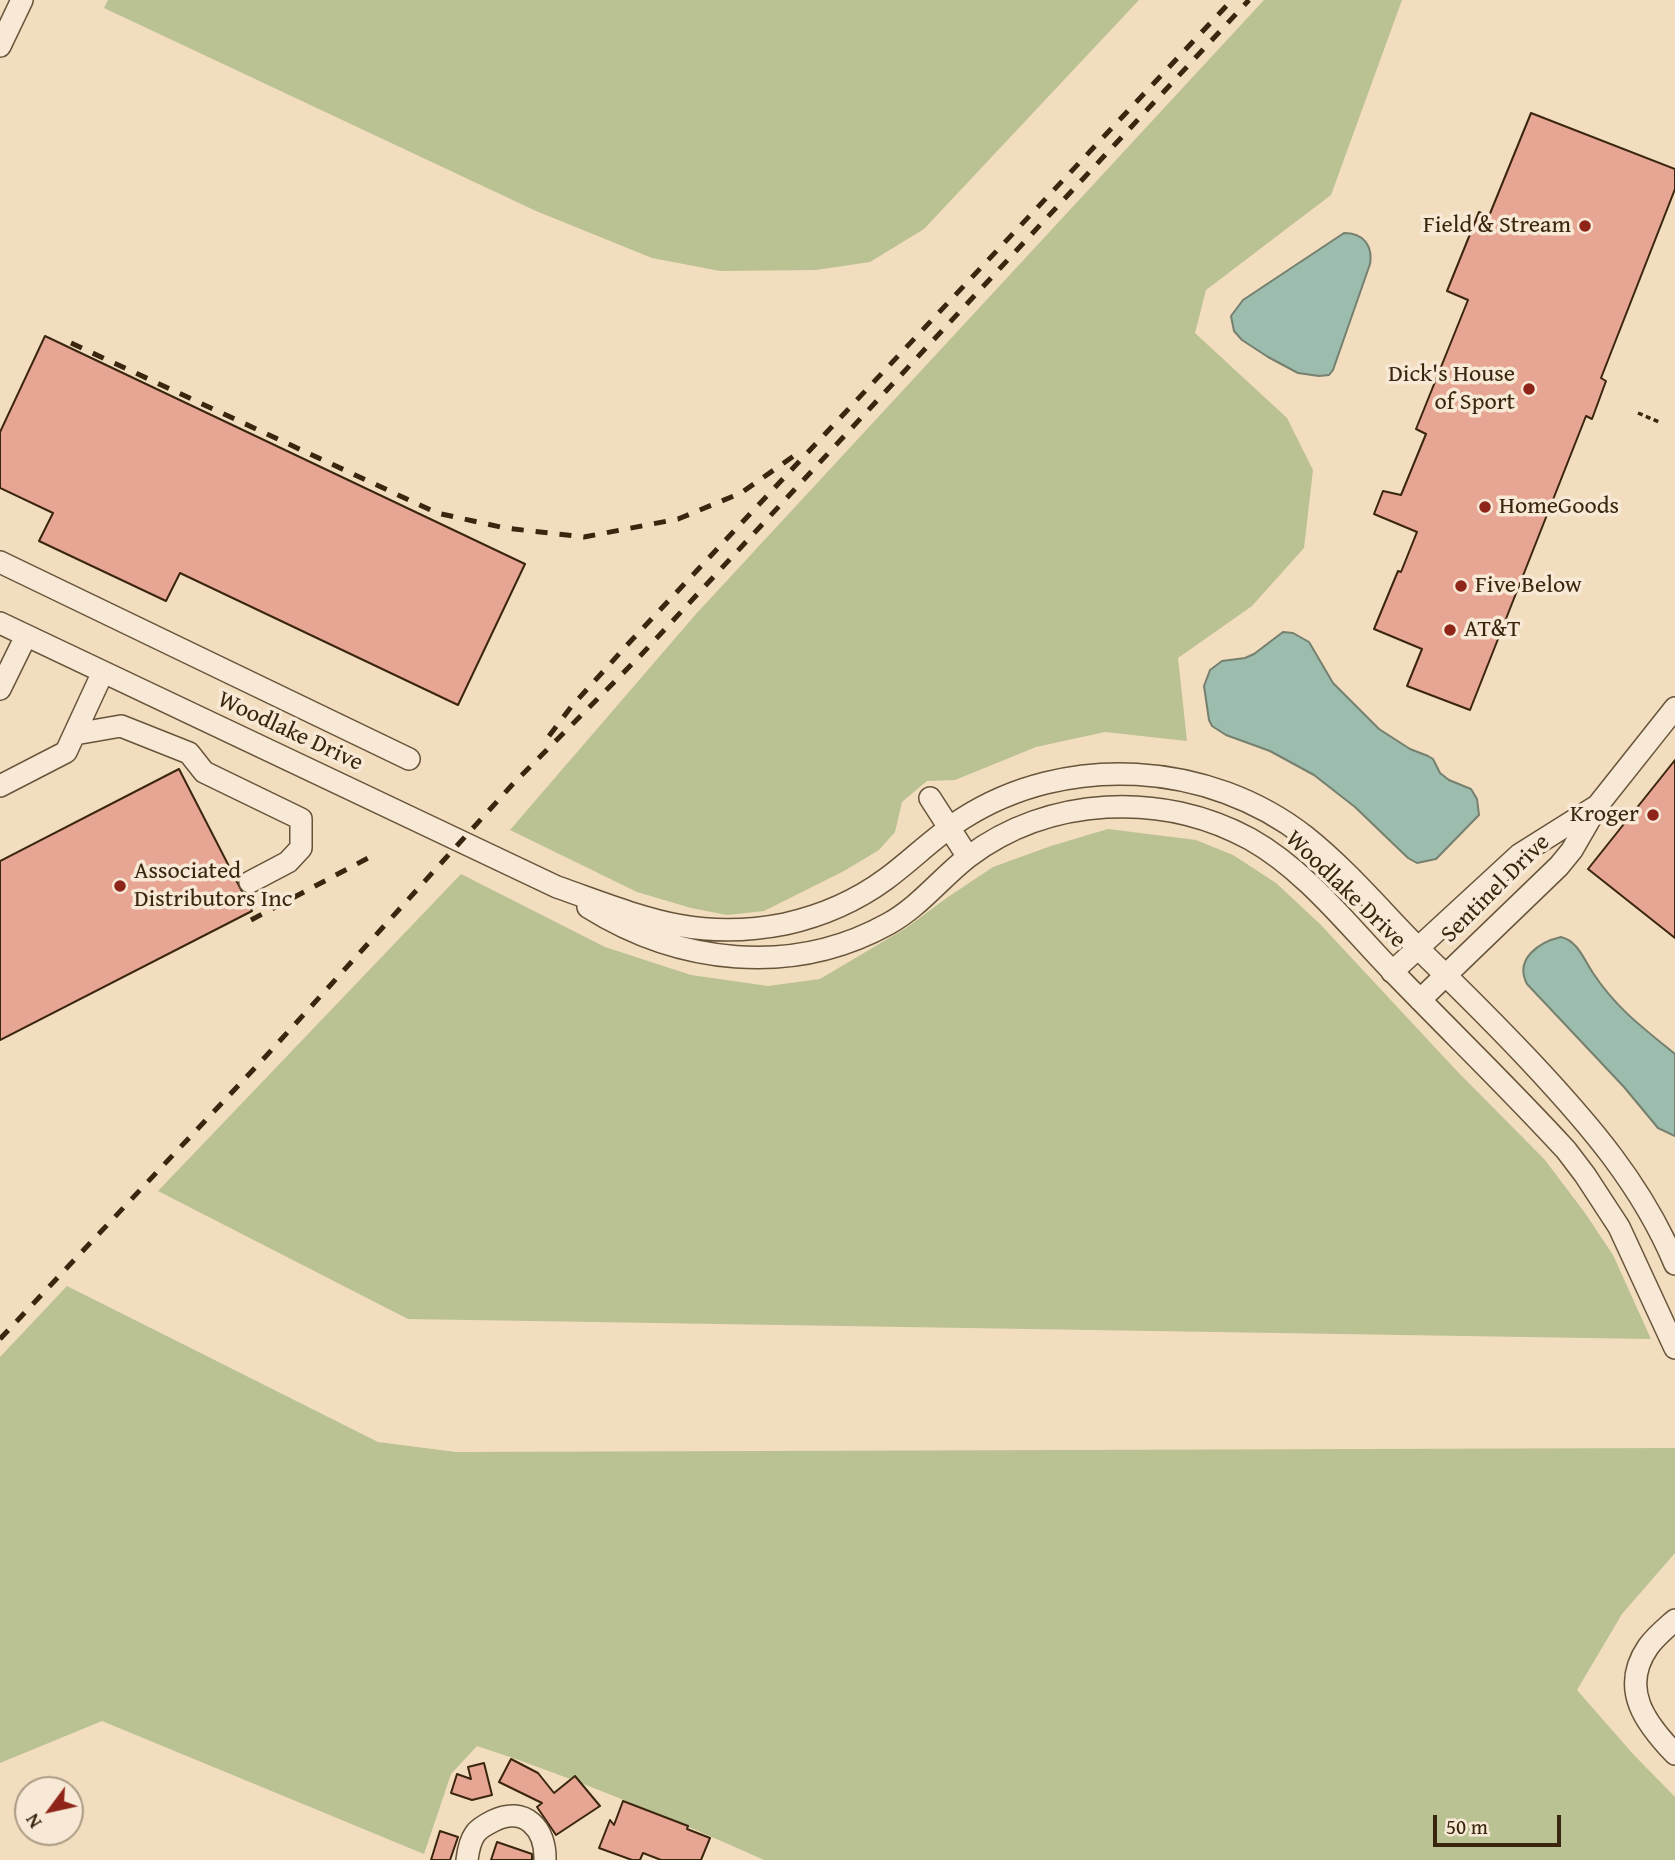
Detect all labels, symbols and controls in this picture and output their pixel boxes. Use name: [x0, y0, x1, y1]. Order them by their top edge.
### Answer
place label: Field & Stream: [1423, 212, 1571, 240]
marker: Field & Stream: [1577, 218, 1593, 234]
place label: Dick's House of Sport: [1388, 361, 1515, 417]
marker: Dick's House of Sport: [1521, 381, 1537, 397]
place label: HomeGoods: [1499, 493, 1619, 521]
marker: HomeGoods: [1477, 499, 1493, 515]
place label: Five Below: [1475, 572, 1582, 600]
marker: Five Below: [1453, 578, 1469, 594]
place label: AT&T: [1464, 616, 1521, 644]
marker: AT&T: [1442, 622, 1458, 638]
street label: Woodlake Drive: [213, 686, 367, 778]
place label: Kroger: [1570, 801, 1639, 829]
marker: Kroger: [1645, 807, 1661, 823]
street label: Woodlake Drive: [1279, 825, 1411, 955]
street label: Sentinel Drive: [1436, 829, 1556, 949]
place label: Associated Distributors Inc: [134, 858, 292, 914]
marker: Associated Distributors Inc: [112, 878, 128, 894]
north arrow: [14, 1776, 84, 1846]
scale bar: [1437, 1800, 1565, 1844]
text: N: [18, 1808, 48, 1834]
text: 50 m: [1446, 1811, 1488, 1842]

